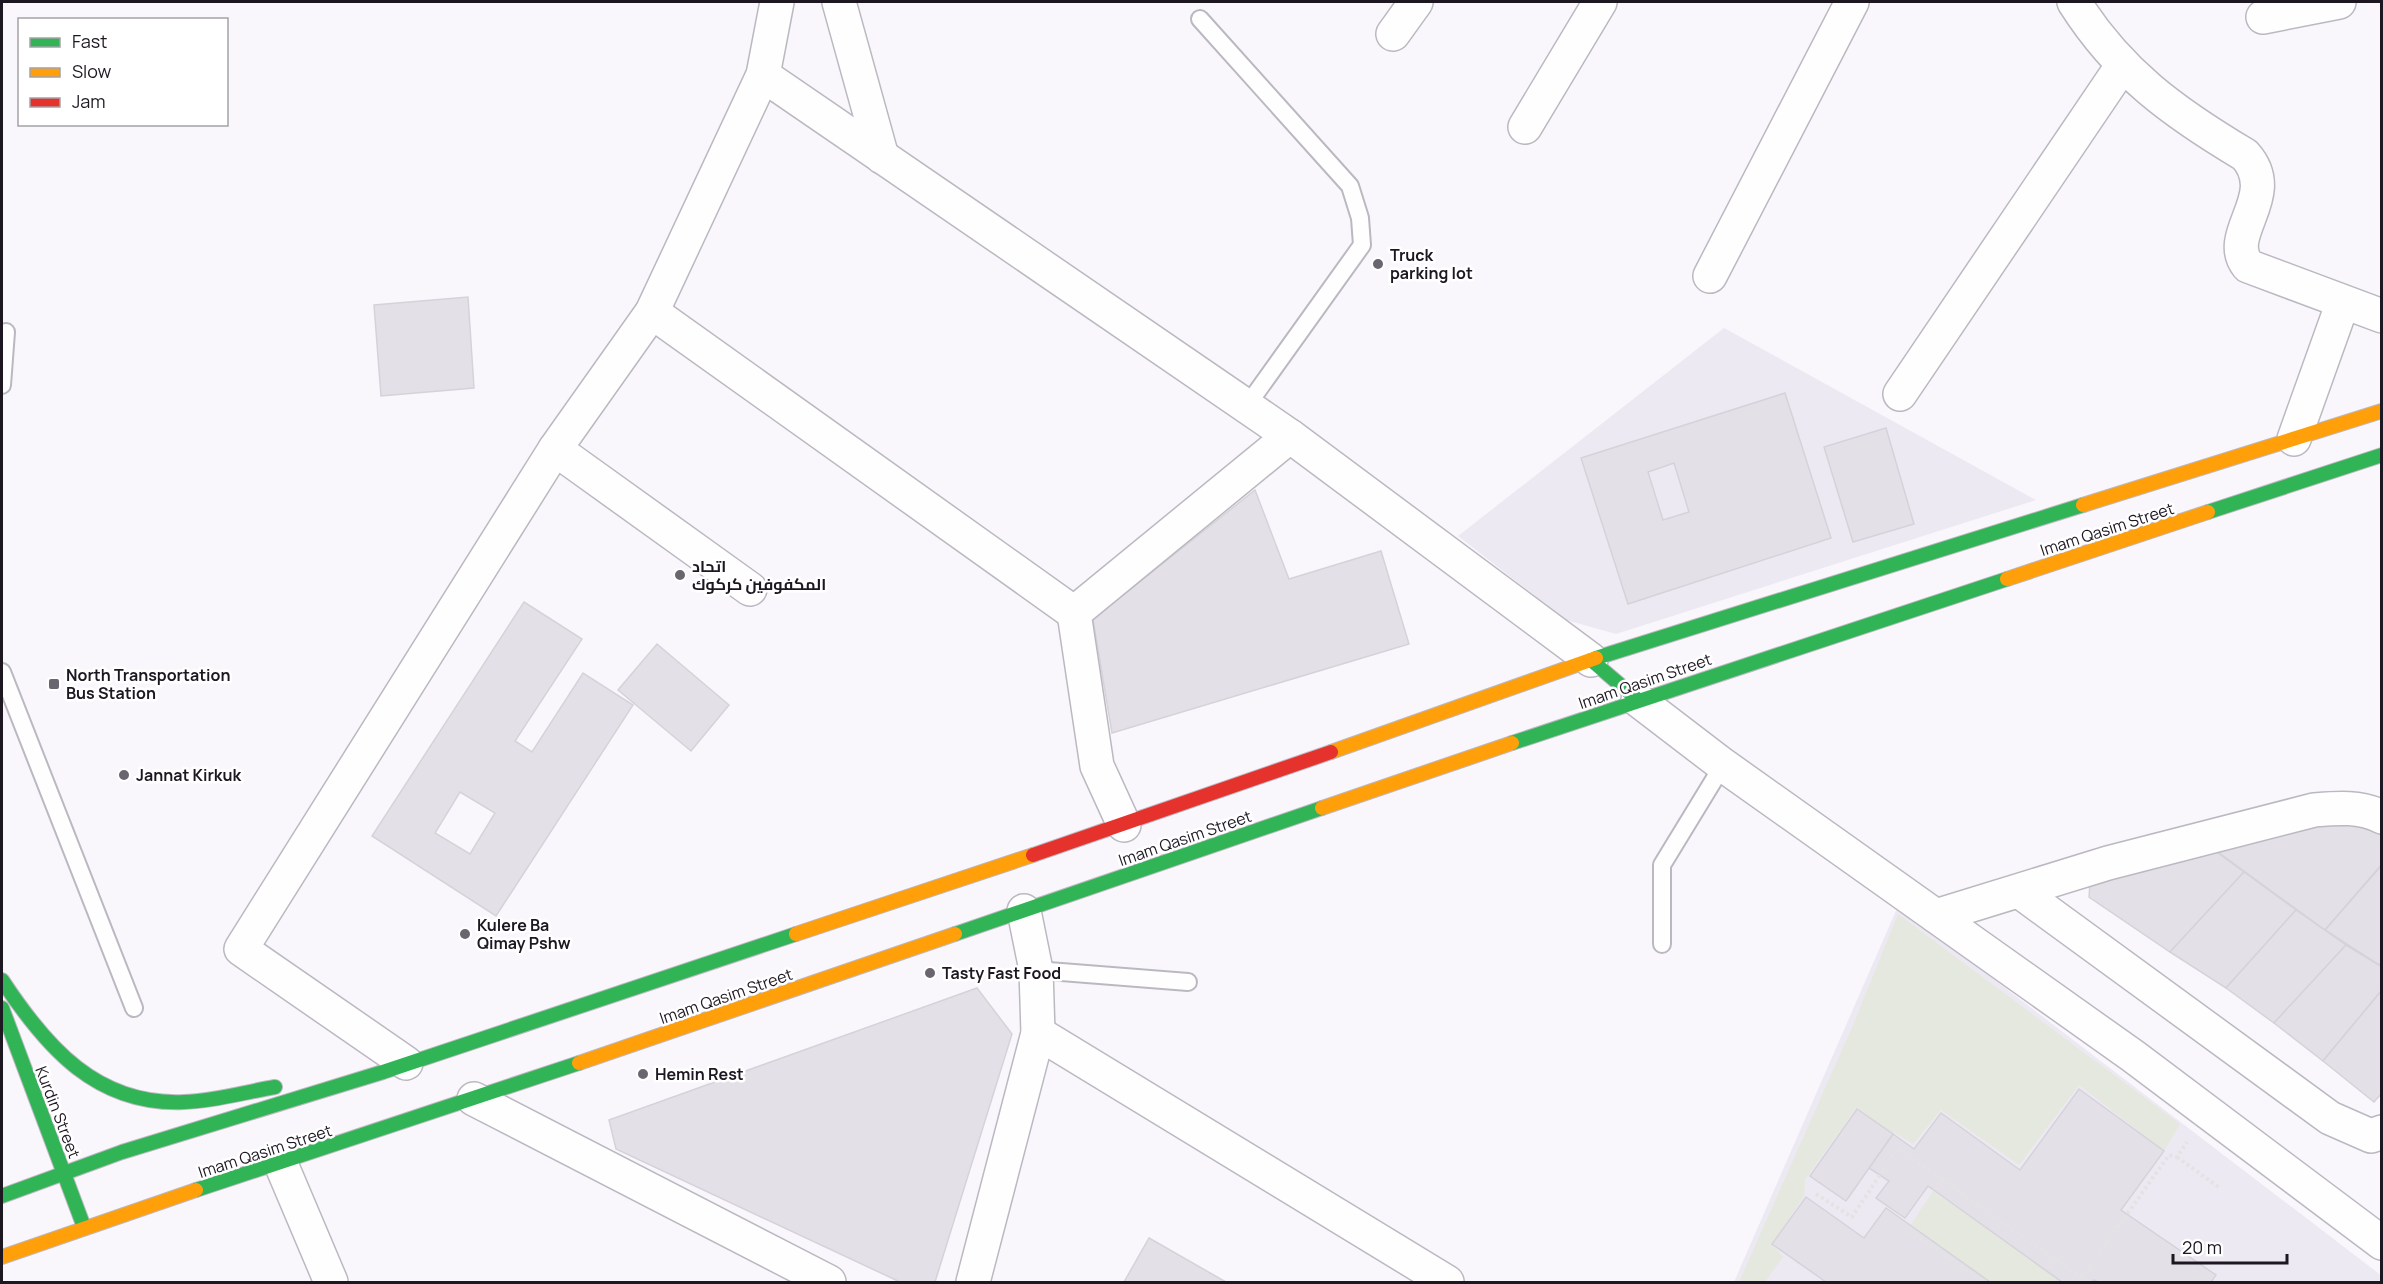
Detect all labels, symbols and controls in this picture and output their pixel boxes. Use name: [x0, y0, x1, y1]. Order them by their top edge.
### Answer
legend: [18, 18, 228, 126]
text: Fast: [72, 29, 107, 53]
text: Slow: [72, 59, 112, 83]
text: Jam: [72, 89, 106, 113]
place label: Truck parking lot: [1390, 244, 1473, 284]
marker: Truck parking lot: [1371, 257, 1385, 271]
street label: Imam Qasim Street: [2037, 497, 2177, 561]
place label: اتحاد المكفوفين كركوك: [692, 555, 826, 595]
marker: اتحاد المكفوفين كركوك: [673, 568, 687, 582]
street label: Imam Qasim Street: [1576, 648, 1714, 714]
place label: North Transportation Bus Station: [66, 664, 230, 704]
marker: North Transportation Bus Station: [47, 677, 61, 691]
place label: Jannat Kirkuk: [136, 764, 241, 786]
marker: Jannat Kirkuk: [117, 768, 131, 782]
street label: Imam Qasim Street: [1116, 805, 1254, 871]
place label: Kulere Ba Qimay Pshw: [477, 914, 571, 954]
marker: Kulere Ba Qimay Pshw: [458, 927, 472, 941]
place label: Tasty Fast Food: [942, 962, 1061, 984]
street label: Imam Qasim Street: [657, 963, 795, 1029]
marker: Tasty Fast Food: [923, 966, 937, 980]
street label: Kurdin Street: [30, 1063, 86, 1161]
place label: Hemin Rest: [655, 1063, 744, 1085]
marker: Hemin Rest: [636, 1067, 650, 1081]
street label: Imam Qasim Street: [195, 1119, 335, 1183]
scale bar: [2173, 1227, 2287, 1265]
text: 20 m: [2182, 1235, 2222, 1259]

